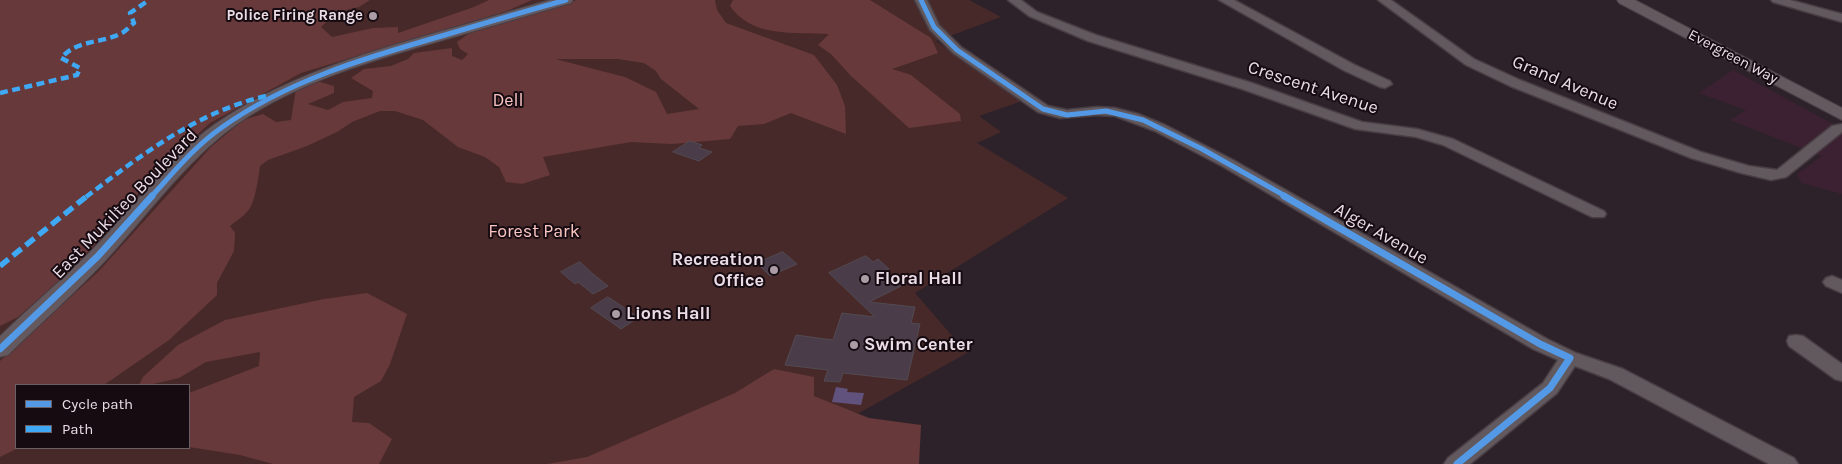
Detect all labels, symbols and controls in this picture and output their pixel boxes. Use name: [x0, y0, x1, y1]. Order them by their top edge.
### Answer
place label: Police Firing Range: [226, 7, 363, 25]
marker: Police Firing Range: [367, 10, 379, 22]
street label: Evergreen Way: [1685, 26, 1781, 88]
street label: Grand Avenue: [1509, 51, 1621, 115]
street label: Crescent Avenue: [1245, 57, 1381, 119]
park label: Dell: [492, 90, 524, 112]
street label: East Mukilteo Boulevard: [48, 125, 202, 283]
street label: Alger Avenue: [1330, 198, 1432, 270]
park label: Forest Park: [488, 221, 580, 243]
place label: Recreation Office: [672, 249, 764, 292]
marker: Recreation Office: [768, 264, 780, 276]
place label: Floral Hall: [875, 268, 962, 290]
marker: Floral Hall: [859, 273, 871, 285]
place label: Lions Hall: [626, 303, 710, 325]
marker: Lions Hall: [610, 308, 622, 320]
place label: Swim Center: [864, 334, 973, 356]
marker: Swim Center: [848, 339, 860, 351]
legend: [15, 384, 190, 449]
text: Cycle path: [62, 395, 133, 413]
text: Path: [62, 420, 93, 438]

